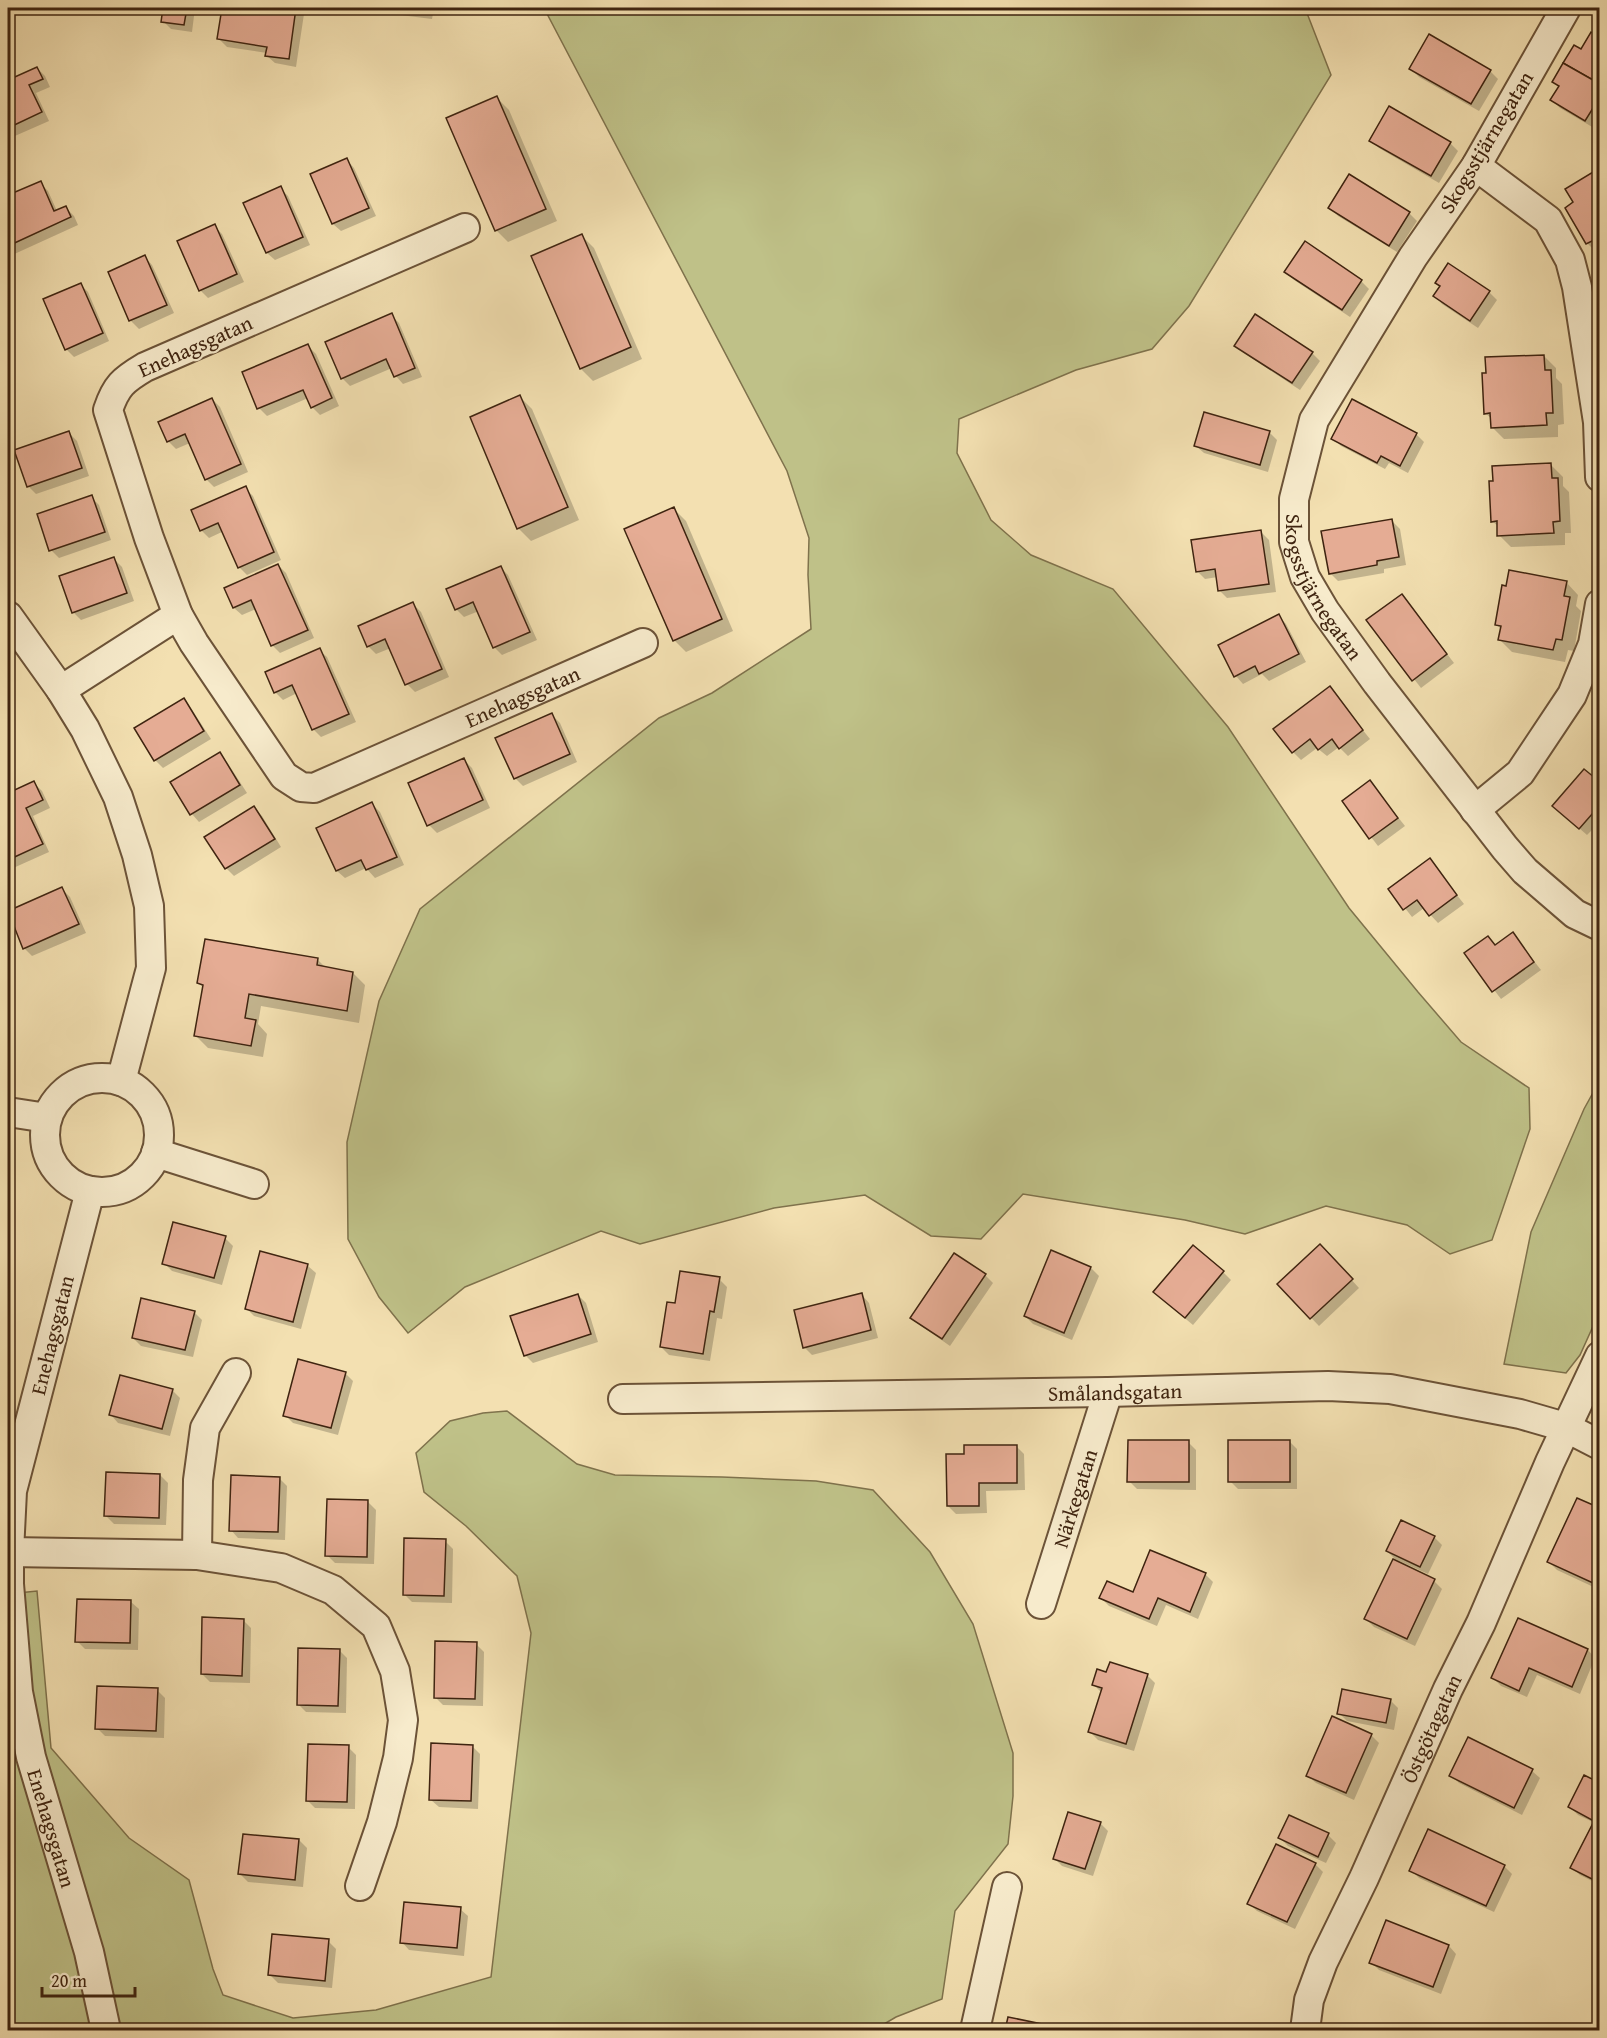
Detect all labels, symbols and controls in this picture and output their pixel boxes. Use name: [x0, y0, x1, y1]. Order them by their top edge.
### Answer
street label: Skogsstjärnegatan: [1431, 65, 1541, 219]
street label: Enehagsgatan: [133, 307, 257, 385]
street label: Skogsstjärnegatan: [1279, 514, 1371, 666]
street label: Enehagsgatan: [460, 657, 585, 735]
street label: Enehagsgatan: [22, 1272, 82, 1398]
street label: Smålandsgatan: [1048, 1374, 1183, 1408]
street label: Närkegatan: [1044, 1445, 1105, 1551]
street label: Östgötagatan: [1393, 1668, 1469, 1788]
street label: Enehagsgatan: [20, 1765, 85, 1891]
scale bar: [42, 1960, 135, 1998]
text: 20 m: [51, 1967, 87, 1994]

